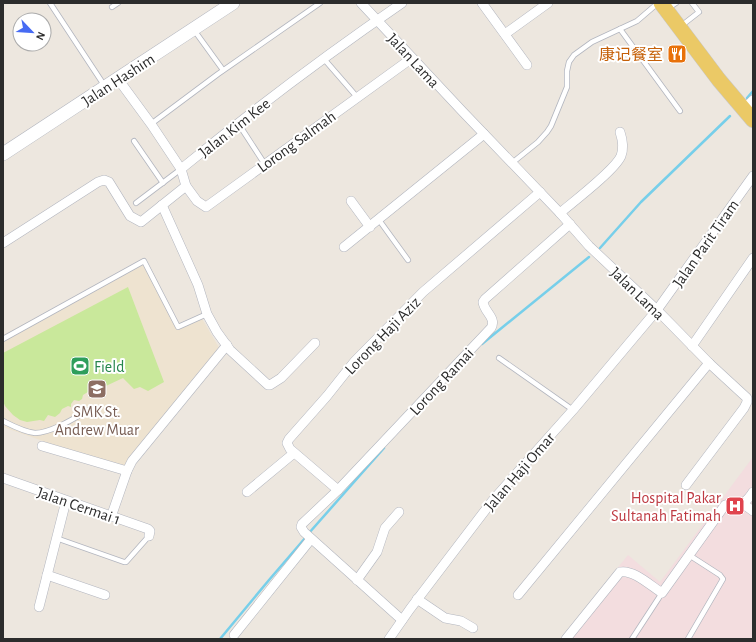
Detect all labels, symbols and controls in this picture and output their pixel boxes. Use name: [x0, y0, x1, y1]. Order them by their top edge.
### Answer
north arrow: [12, 12, 52, 52]
text: N: [34, 30, 47, 42]
street label: Jalan Lama: [384, 30, 442, 91]
restaurant icon: 康记餐室: [666, 43, 688, 65]
place label: 康记餐室: [599, 46, 663, 63]
street label: Jalan Hashim: [79, 51, 158, 109]
street label: Jalan Kim Kee: [196, 95, 273, 160]
street label: Lorong Salmah: [254, 108, 339, 176]
street label: Jalan Parit Tiram: [670, 197, 742, 290]
street label: Jalan Lama: [607, 264, 667, 323]
street label: Lorong Haji Aziz: [342, 294, 424, 378]
street label: Lorong Ramai: [407, 345, 477, 418]
sports icon: Field: [69, 355, 91, 377]
place label: Field: [94, 359, 124, 375]
school or university icon: SMK St. Andrew Muar: [86, 378, 108, 400]
place label: SMK St. Andrew Muar: [55, 404, 140, 438]
street label: Jalan Haji Omar: [481, 429, 559, 515]
street label: Jalan Cermai 1: [35, 484, 122, 528]
place label: Hospital Pakar Sultanah Fatimah: [611, 490, 722, 524]
hospital icon: Hospital Pakar Sultanah Fatimah: [724, 495, 746, 517]

